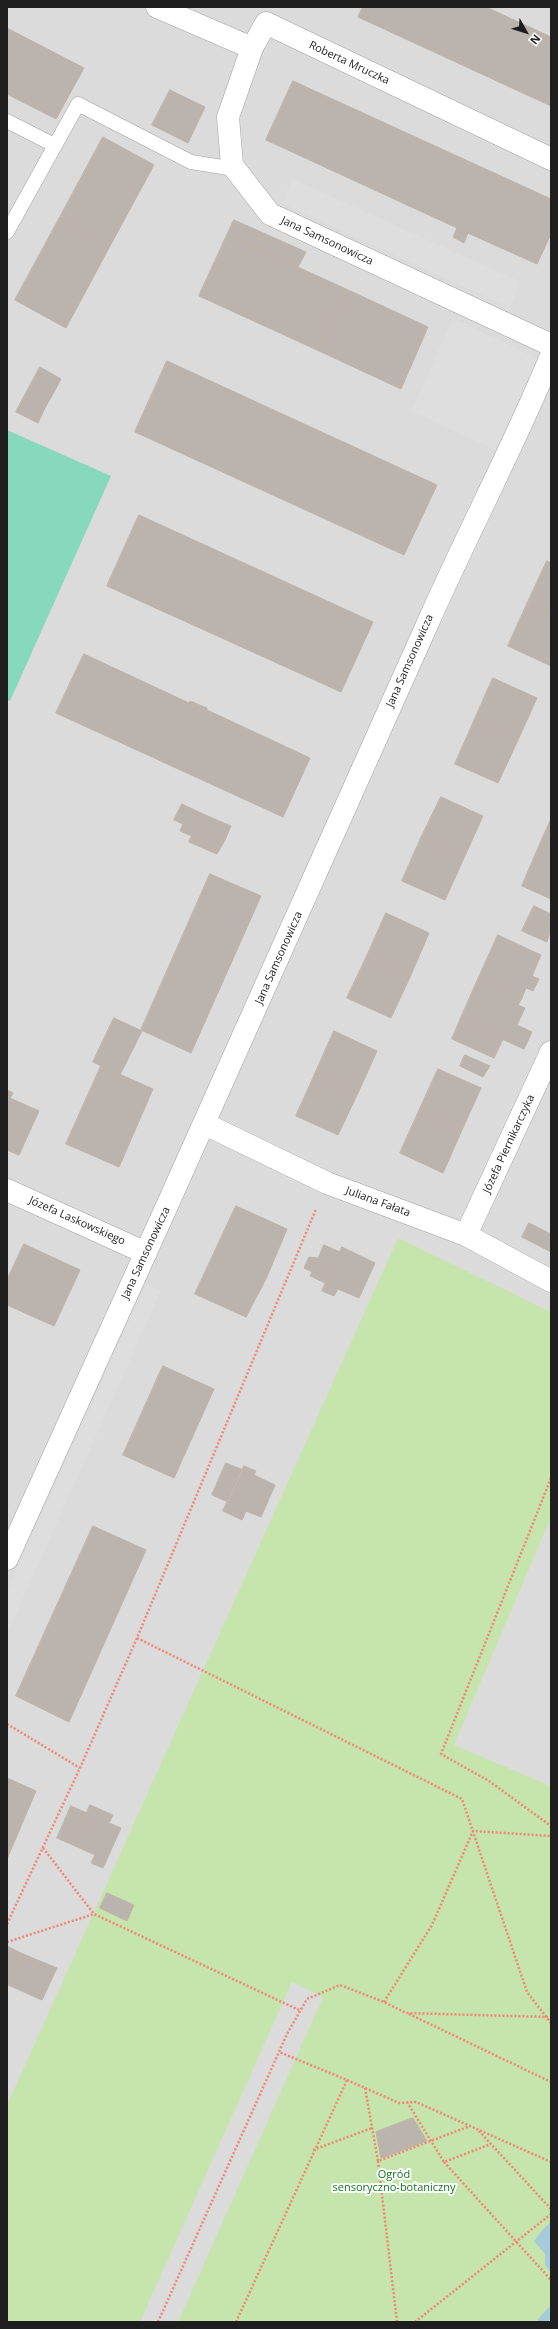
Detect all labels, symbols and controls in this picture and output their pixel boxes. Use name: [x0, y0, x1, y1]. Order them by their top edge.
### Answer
north arrow: [506, 12, 546, 52]
text: N: [527, 32, 544, 48]
street label: Roberta Mruczka: [307, 39, 391, 87]
street label: Jana Samsonowicza: [279, 214, 375, 268]
street label: Jana Samsonowicza: [384, 613, 436, 709]
street label: Jana Samsonowicza: [253, 910, 305, 1006]
street label: Józefa Piernikarczyka: [480, 1093, 538, 1195]
street label: Juliana Fałata: [344, 1184, 412, 1220]
street label: Józefa Laskowskiego: [27, 1194, 127, 1248]
street label: Jana Samsonowicza: [119, 1205, 173, 1301]
park label: Ogród sensoryczno-botaniczny: [333, 2168, 455, 2194]

